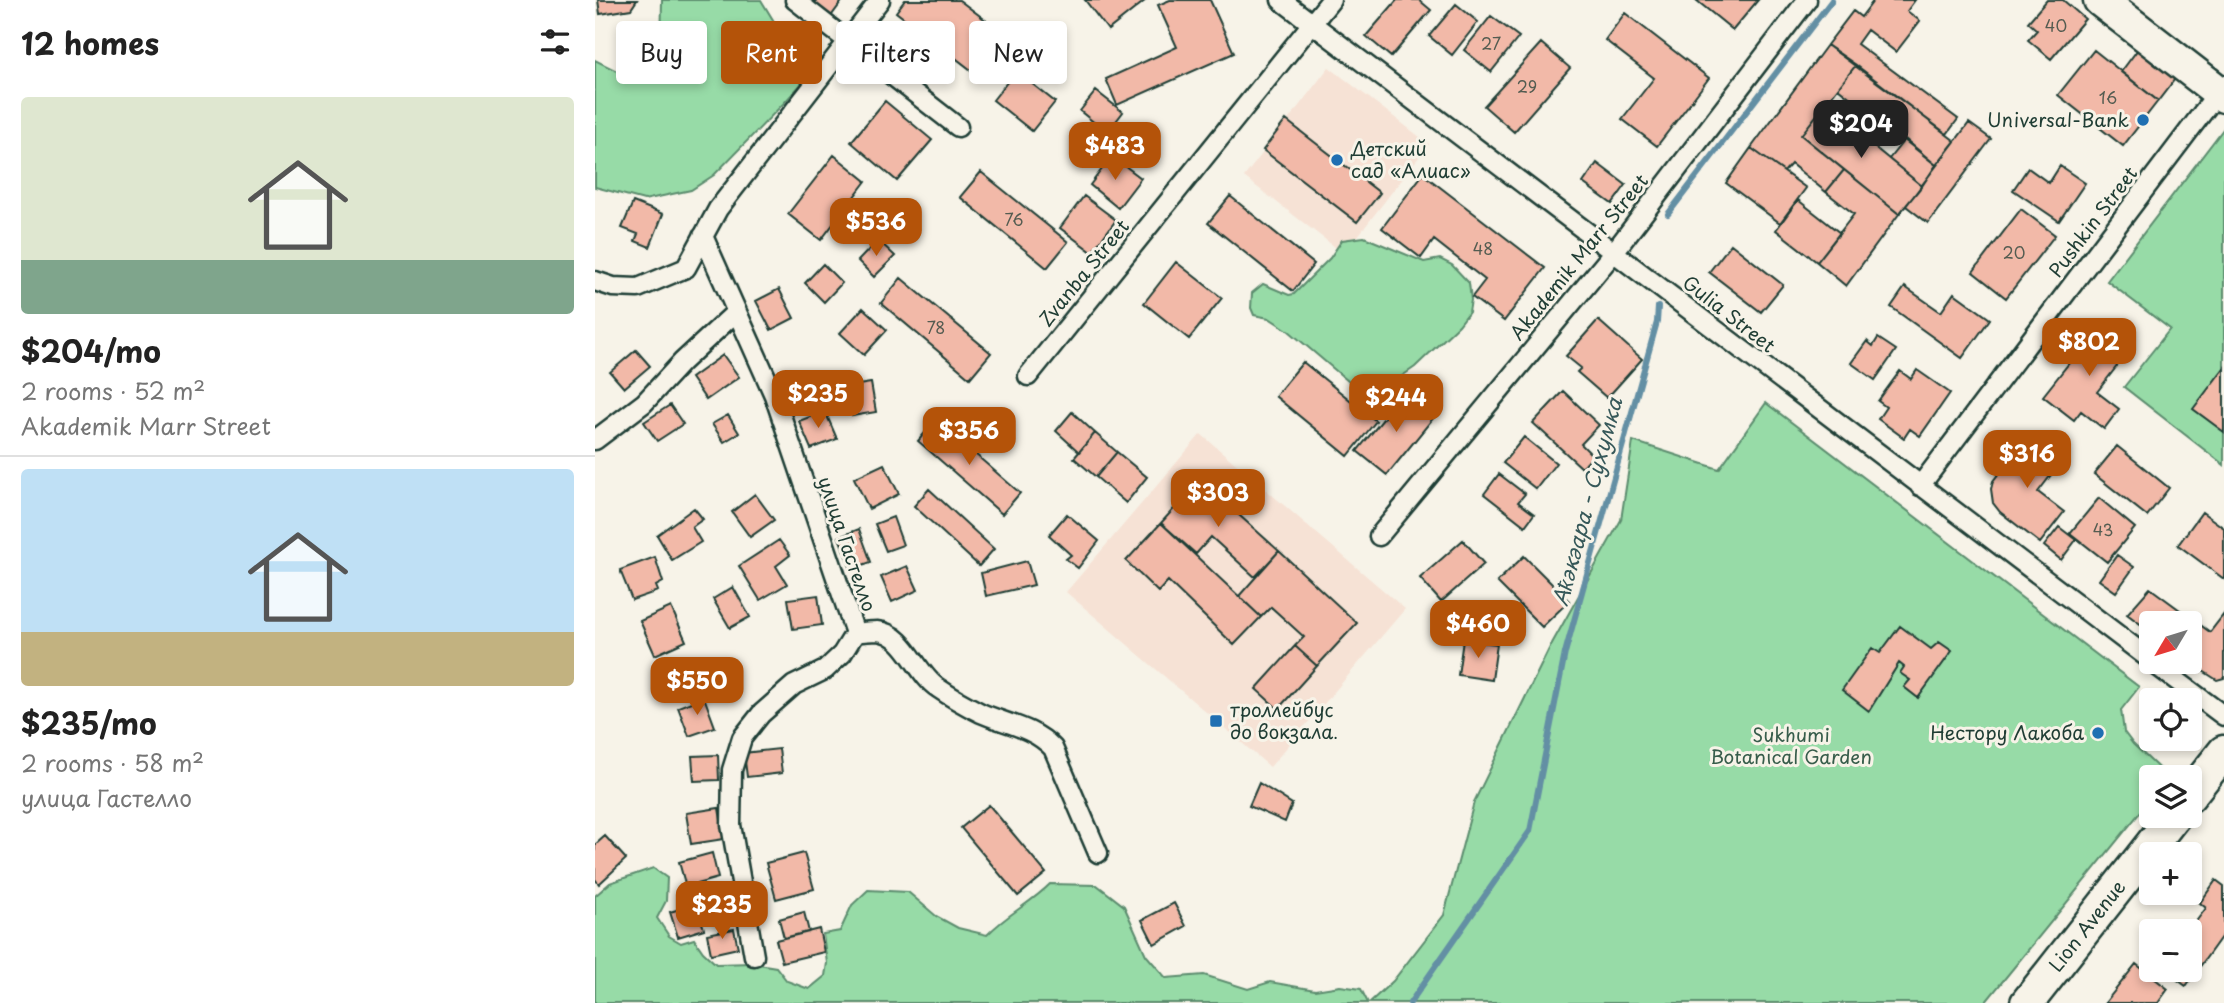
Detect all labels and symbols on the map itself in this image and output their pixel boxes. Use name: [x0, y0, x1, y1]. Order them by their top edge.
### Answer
house number: 40: [2045, 13, 2067, 37]
house number: 27: [1481, 31, 1501, 55]
house number: 29: [1517, 74, 1537, 98]
house number: 16: [2099, 85, 2117, 109]
pin: $204: [1820, 100, 1902, 160]
place label: Universal-Bank: [1987, 105, 2129, 133]
marker: Universal-Bank: [2135, 112, 2151, 128]
pin: $483: [1074, 122, 1156, 182]
place label: Детский сад «Алиас»: [1350, 134, 1471, 184]
marker: Детский сад «Алиас»: [1329, 152, 1345, 168]
street label: Pushkin Street: [2041, 160, 2143, 283]
street label: Akademik Marr Street: [1502, 167, 1654, 345]
pin: $536: [835, 198, 917, 258]
house number: 76: [1004, 207, 1024, 231]
street label: Zvanba Street: [1031, 213, 1135, 332]
house number: 48: [1473, 236, 1493, 260]
house number: 20: [2003, 240, 2025, 264]
street label: Gulia Street: [1677, 268, 1782, 359]
house number: 78: [927, 315, 945, 339]
pin: $802: [2048, 318, 2130, 378]
pin: $235: [777, 370, 859, 430]
pin: $244: [1355, 374, 1437, 434]
water label: Аҟәкәара - Сухумка: [1543, 393, 1629, 609]
pin: $356: [928, 407, 1010, 467]
pin: $316: [1986, 430, 2068, 490]
pin: $303: [1177, 470, 1259, 529]
street label: улица Гастелло: [812, 472, 884, 615]
house number: 43: [2093, 517, 2113, 541]
pin: $460: [1437, 600, 1519, 660]
north arrow: [2139, 611, 2201, 674]
pin: $550: [656, 658, 738, 717]
place label: троллейбус до вокзала.: [1230, 695, 1338, 745]
marker: троллейбус до вокзала.: [1208, 713, 1224, 729]
place label: Нестору Лакоба: [1930, 718, 2084, 746]
park label: Sukhumi Botanical Garden: [1710, 720, 1872, 770]
marker: Нестору Лакоба: [2090, 725, 2106, 741]
street label: Lion Avenue: [2041, 873, 2131, 977]
pin: $235: [681, 881, 763, 941]

